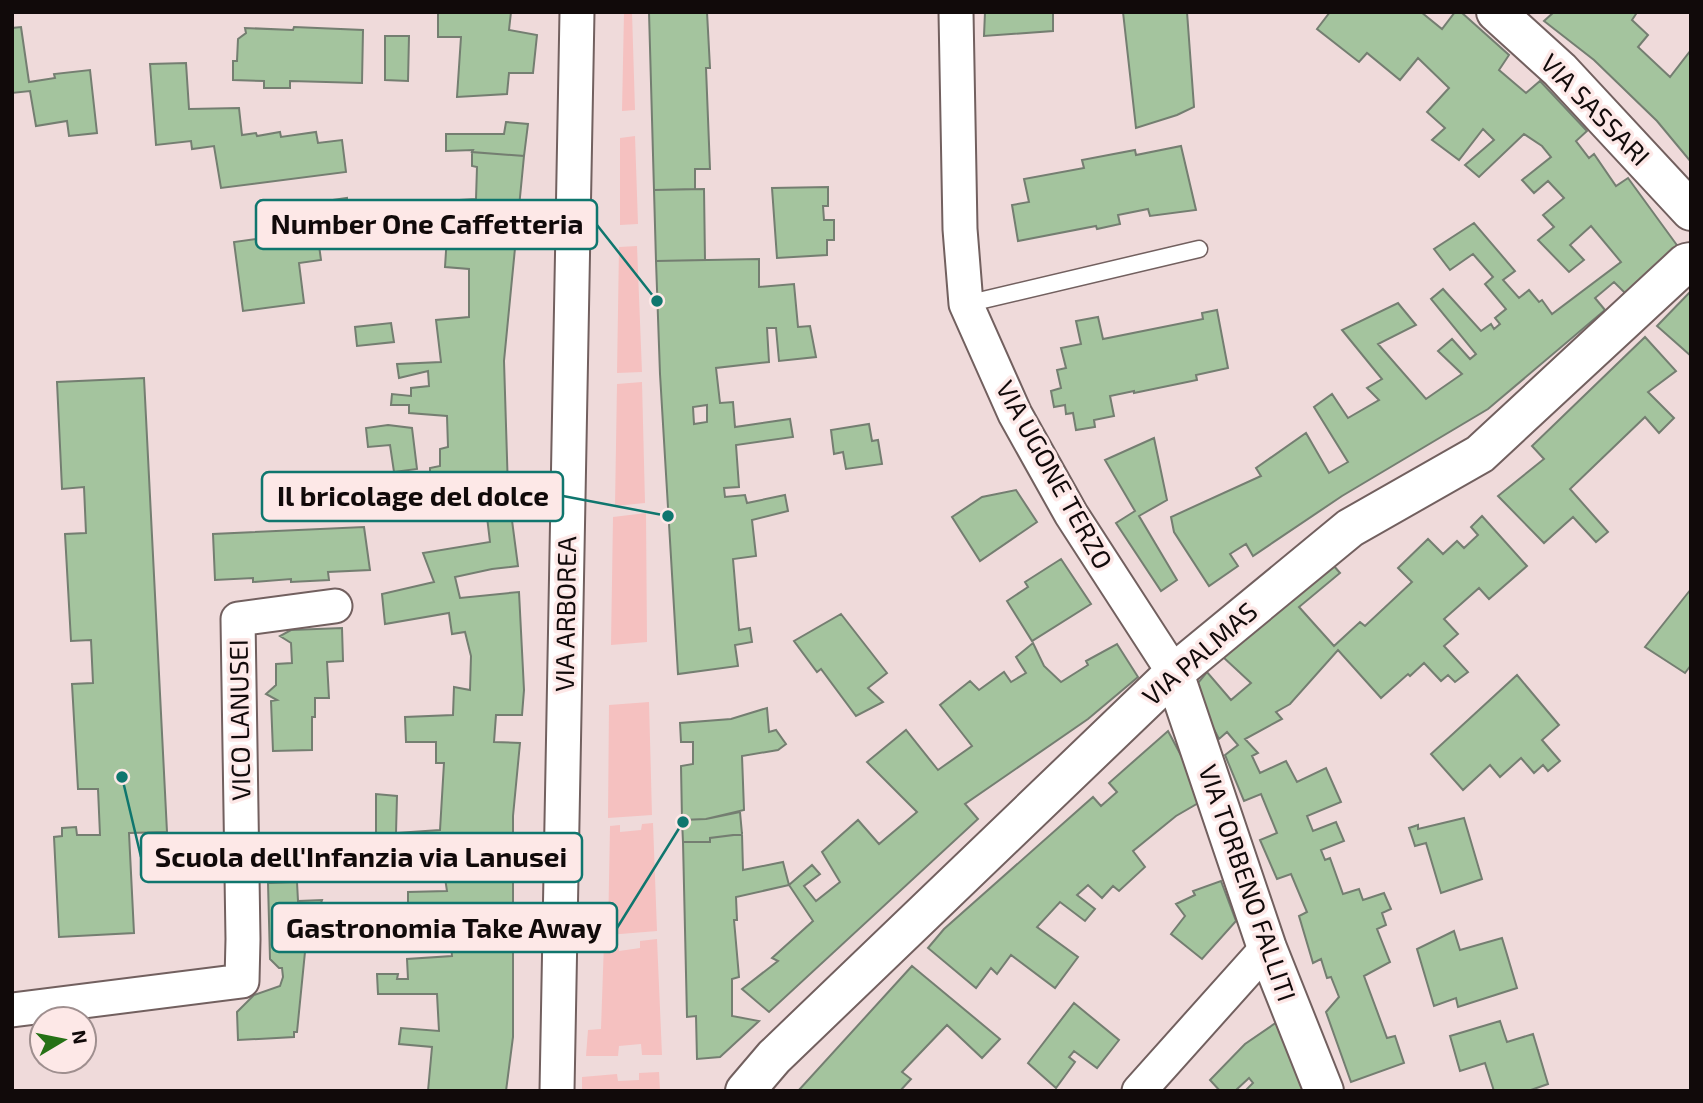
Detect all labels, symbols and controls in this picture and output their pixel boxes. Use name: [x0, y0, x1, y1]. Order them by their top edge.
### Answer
street label: VIA SASSARI: [1535, 47, 1657, 171]
callout: Number One Caffetteria: [256, 200, 597, 249]
text: Number One Caffetteria: [271, 206, 583, 240]
street label: VIA UGONE TERZO: [991, 375, 1120, 574]
callout: Il bricolage del dolce: [262, 472, 563, 521]
text: Il bricolage del dolce: [277, 478, 549, 512]
street label: VIA ARBOREA: [548, 536, 581, 692]
street label: VIA PALMAS: [1135, 595, 1263, 711]
street label: VICO LANUSEI: [222, 639, 255, 801]
street label: VIA TORBENO FALLITI: [1193, 760, 1303, 1005]
callout: Scuola dell'Infanzia via Lanusei: [141, 833, 582, 882]
text: Scuola dell'Infanzia via Lanusei: [155, 839, 567, 873]
callout: Gastronomia Take Away: [272, 903, 617, 952]
text: Gastronomia Take Away: [286, 910, 602, 944]
north arrow: [28, 1005, 98, 1075]
text: N: [68, 1028, 93, 1046]

